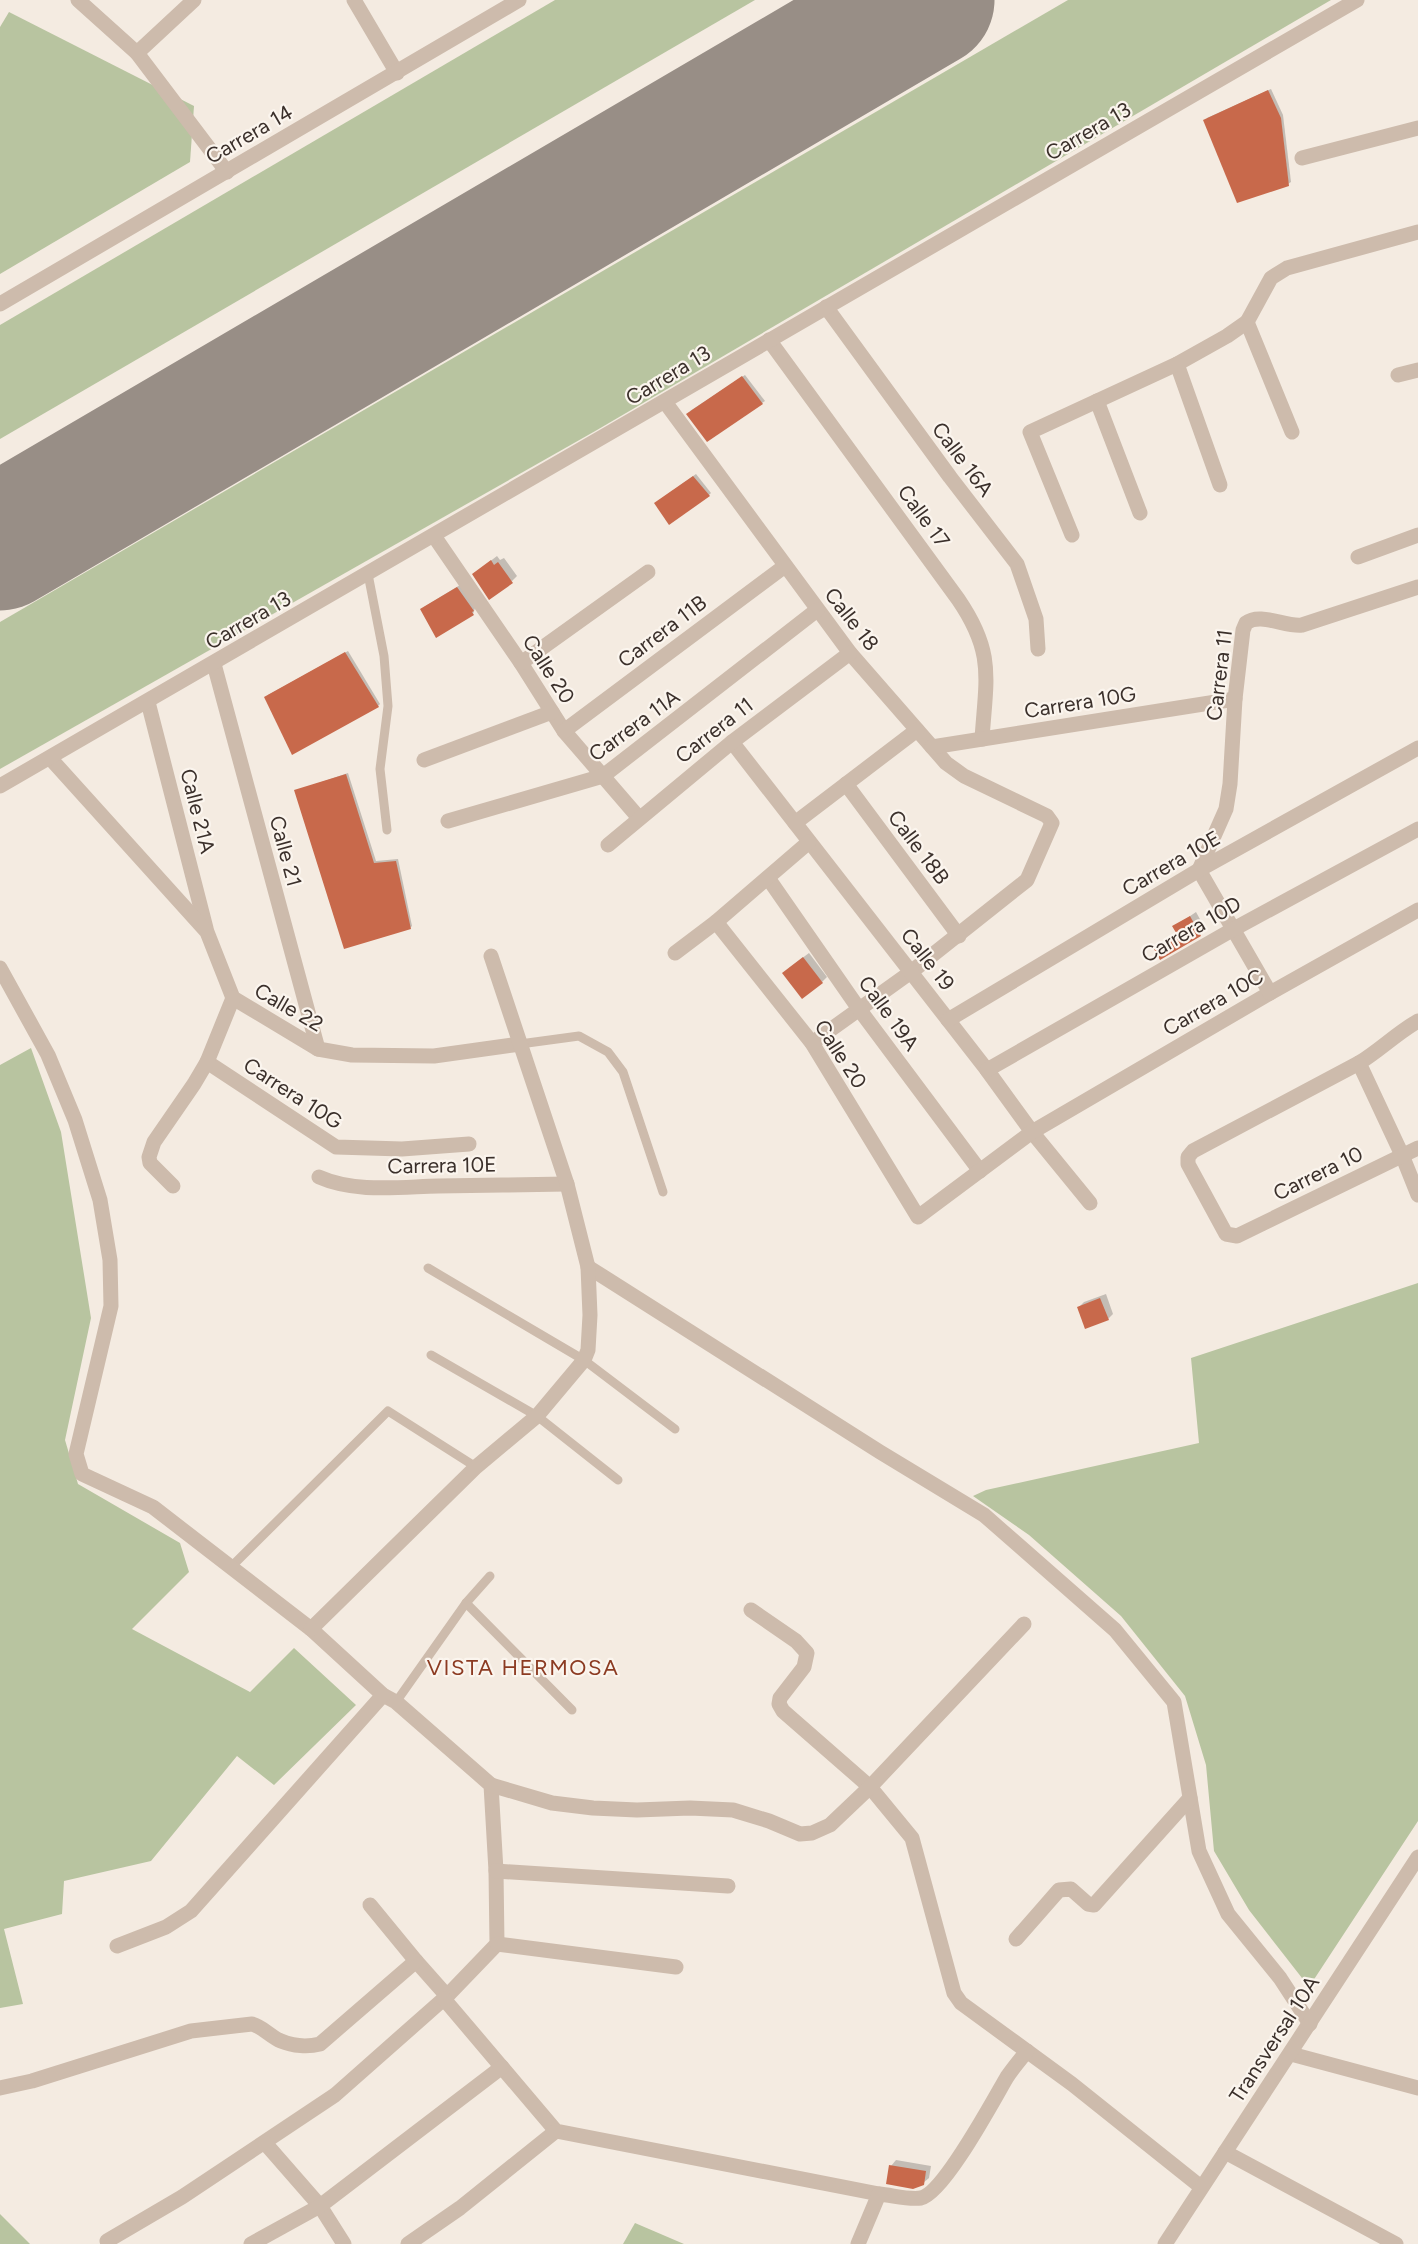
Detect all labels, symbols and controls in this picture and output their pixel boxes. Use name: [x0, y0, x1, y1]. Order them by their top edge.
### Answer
street label: Carrera 13: [1041, 97, 1135, 165]
street label: Carrera 14: [201, 99, 297, 169]
street label: Carrera 13: [621, 340, 715, 410]
street label: Calle 16A: [927, 417, 999, 501]
street label: Calle 17: [893, 480, 955, 552]
street label: Calle 18: [820, 582, 884, 656]
street label: Carrera 13: [201, 586, 295, 654]
street label: Carrera 11B: [613, 590, 711, 672]
street label: Carrera 11: [1201, 628, 1237, 722]
street label: Calle 20: [518, 630, 580, 708]
street label: Carrera 10G: [1022, 681, 1138, 723]
street label: Carrera 11A: [584, 684, 684, 766]
street label: Carrera 11: [670, 692, 758, 768]
street label: Calle 21A: [175, 766, 221, 856]
street label: Calle 18B: [883, 805, 955, 889]
street label: Calle 21: [265, 813, 307, 889]
street label: Carrera 10E: [1118, 825, 1224, 901]
street label: Carrera 10D: [1137, 890, 1245, 968]
street label: Calle 19: [896, 923, 960, 995]
street label: Carrera 10C: [1158, 963, 1268, 1041]
street label: Calle 19A: [853, 971, 925, 1055]
street label: Calle 22: [250, 977, 328, 1037]
street label: Calle 20: [810, 1015, 872, 1093]
street label: Carrera 10G: [239, 1052, 347, 1134]
street label: Carrera 10: [1269, 1141, 1367, 1205]
street label: Carrera 10E: [387, 1152, 497, 1178]
district label: VISTA HERMOSA: [427, 1654, 619, 1681]
street label: Transversal 10A: [1224, 1971, 1324, 2107]

